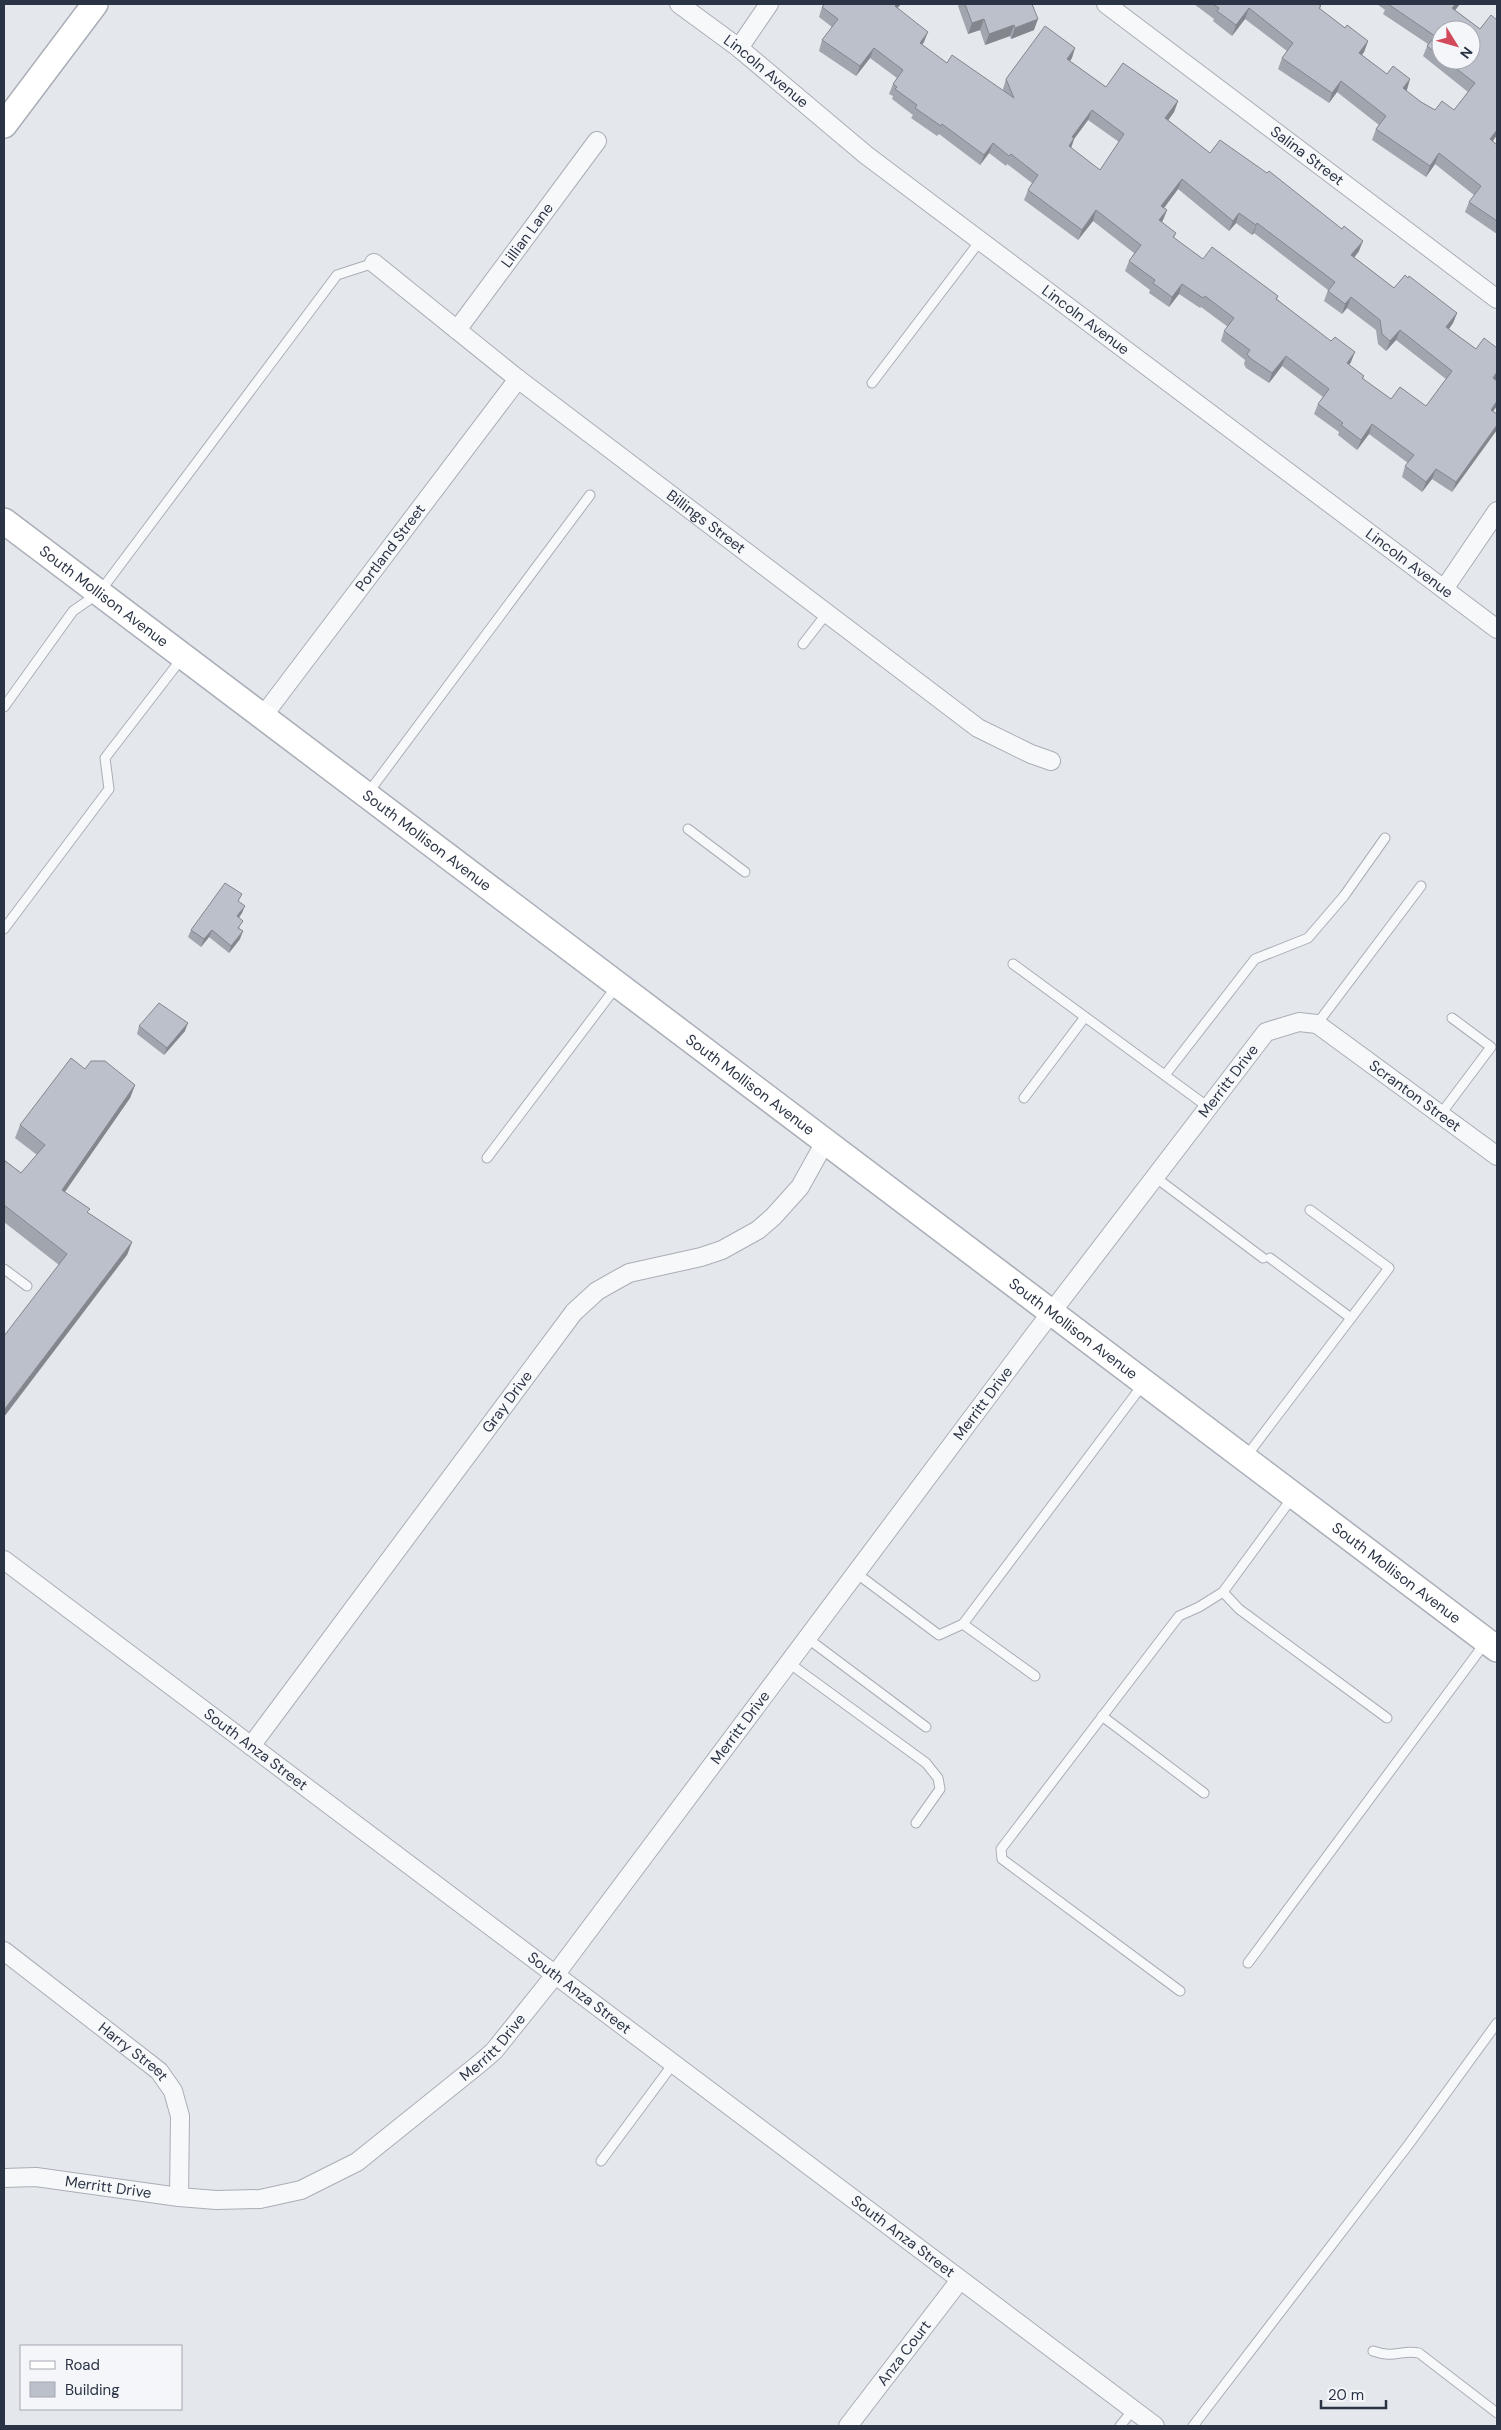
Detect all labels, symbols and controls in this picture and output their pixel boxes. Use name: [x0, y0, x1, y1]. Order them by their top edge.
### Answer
north arrow: [1431, 20, 1481, 70]
street label: Lincoln Avenue: [720, 30, 813, 112]
text: N: [1456, 43, 1477, 62]
street label: Salina Street: [1266, 122, 1348, 190]
street label: Lillian Lane: [497, 199, 558, 272]
street label: Lincoln Avenue: [1038, 280, 1133, 359]
street label: Billings Street: [663, 485, 750, 558]
street label: Portland Street: [351, 500, 430, 596]
street label: Lincoln Avenue: [1361, 524, 1457, 603]
street label: South Mollison Avenue: [35, 541, 172, 652]
street label: South Mollison Avenue: [358, 785, 495, 896]
street label: South Mollison Avenue: [681, 1029, 819, 1140]
street label: Merritt Drive: [1194, 1040, 1263, 1122]
street label: Scranton Street: [1365, 1055, 1465, 1136]
street label: South Mollison Avenue: [1005, 1274, 1142, 1384]
street label: Merritt Drive: [949, 1362, 1017, 1444]
street label: Gray Drive: [477, 1367, 537, 1437]
street label: South Mollison Avenue: [1328, 1518, 1465, 1628]
street label: Merritt Drive: [706, 1687, 774, 1768]
street label: South Anza Street: [200, 1704, 312, 1795]
street label: South Anza Street: [523, 1947, 635, 2038]
street label: Merritt Drive: [455, 2010, 530, 2086]
street label: Harry Street: [94, 2018, 173, 2085]
street label: Merritt Drive: [64, 2171, 153, 2203]
street label: South Anza Street: [847, 2191, 959, 2282]
street label: Anza Court: [873, 2316, 936, 2390]
legend: [20, 2345, 182, 2410]
text: Road: [65, 2355, 100, 2375]
scale bar: [1321, 2378, 1386, 2410]
text: Building: [65, 2380, 120, 2400]
text: 20 m: [1328, 2385, 1364, 2405]

